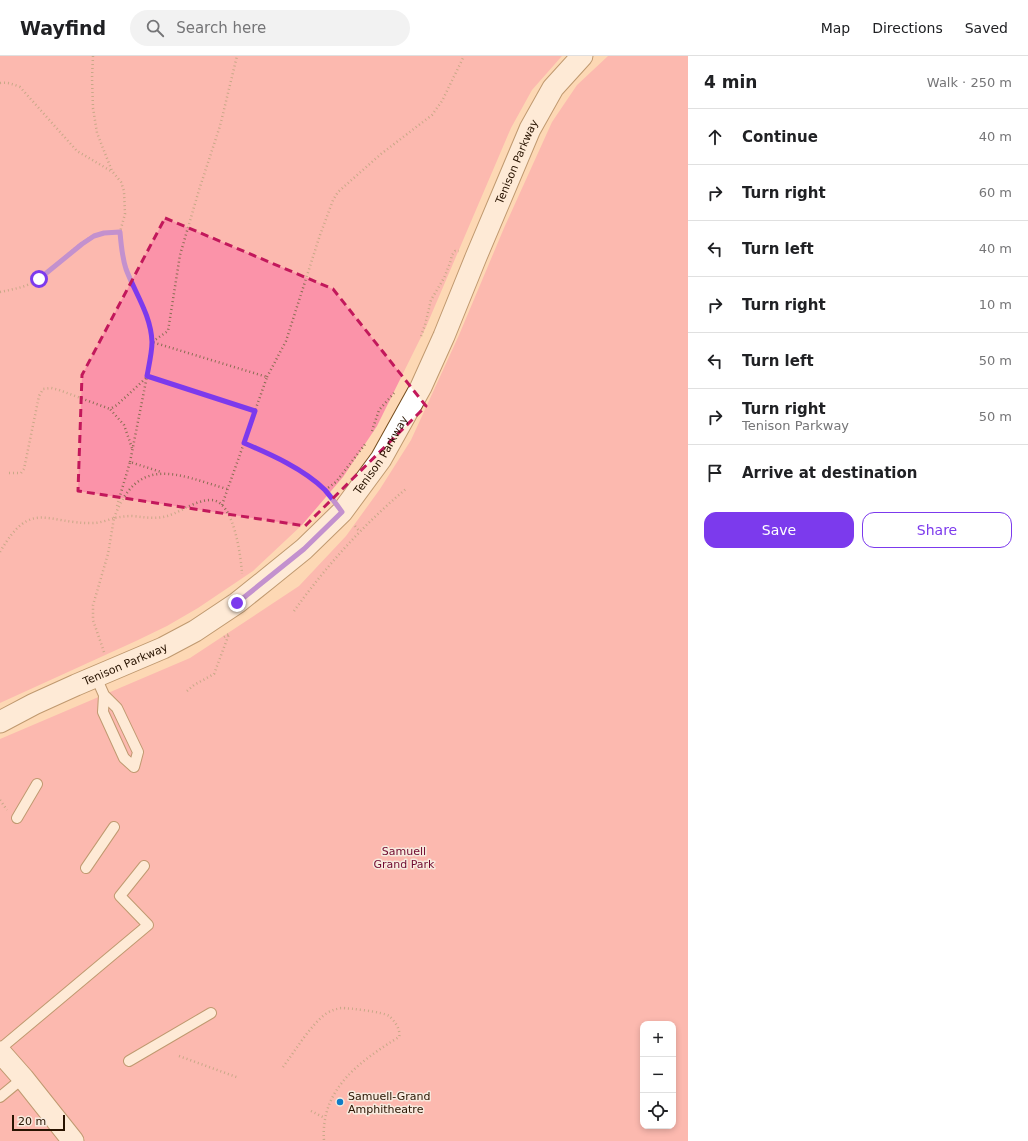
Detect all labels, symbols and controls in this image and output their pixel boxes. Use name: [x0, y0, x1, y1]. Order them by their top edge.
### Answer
search box: [130, 10, 410, 46]
text: Wayfind: [20, 17, 106, 39]
icon: search: [144, 17, 166, 39]
text: Search here: [176, 19, 266, 37]
text: Map: [821, 20, 850, 36]
text: Directions: [872, 20, 943, 36]
text: Saved: [965, 20, 1008, 36]
text: 4 min: [704, 72, 757, 92]
text: Walk · 250 m: [927, 75, 1012, 90]
street label: Tenison Parkway: [493, 117, 541, 207]
icon: ahead: [704, 126, 726, 148]
text: Continue: [742, 128, 818, 146]
text: 40 m: [979, 129, 1012, 144]
icon: right: [704, 182, 726, 204]
text: Turn right: [742, 184, 826, 202]
text: 60 m: [979, 185, 1012, 200]
icon: left: [704, 238, 726, 260]
text: Turn left: [742, 240, 814, 258]
text: 40 m: [979, 241, 1012, 256]
route start: [30, 270, 48, 288]
icon: right: [704, 294, 726, 316]
text: Turn right: [742, 296, 826, 314]
text: 10 m: [979, 297, 1012, 312]
icon: left: [704, 350, 726, 372]
text: Turn left: [742, 352, 814, 370]
text: 50 m: [979, 353, 1012, 368]
text: Turn right: [742, 400, 826, 418]
icon: right: [704, 406, 726, 428]
text: 50 m: [979, 409, 1012, 424]
street label: Tenison Parkway: [351, 413, 411, 498]
text: Tenison Parkway: [742, 418, 849, 433]
icon: arrive: [704, 462, 726, 484]
text: Arrive at destination: [742, 464, 917, 482]
button: Save: [704, 512, 854, 548]
button: Share: [862, 512, 1012, 548]
route end: [228, 594, 246, 612]
street label: Tenison Parkway: [80, 640, 170, 689]
park label: Samuell Grand Park: [373, 845, 435, 871]
map controls: [640, 1021, 676, 1129]
button: +: [640, 1021, 676, 1057]
button: −: [640, 1057, 676, 1093]
place label: Samuell-Grand Amphitheatre: [348, 1090, 430, 1116]
button: locate: [640, 1093, 676, 1129]
marker: Samuell-Grand Amphitheatre: [335, 1097, 345, 1107]
scale bar: [12, 1113, 65, 1132]
text: 20 m: [18, 1115, 46, 1128]

